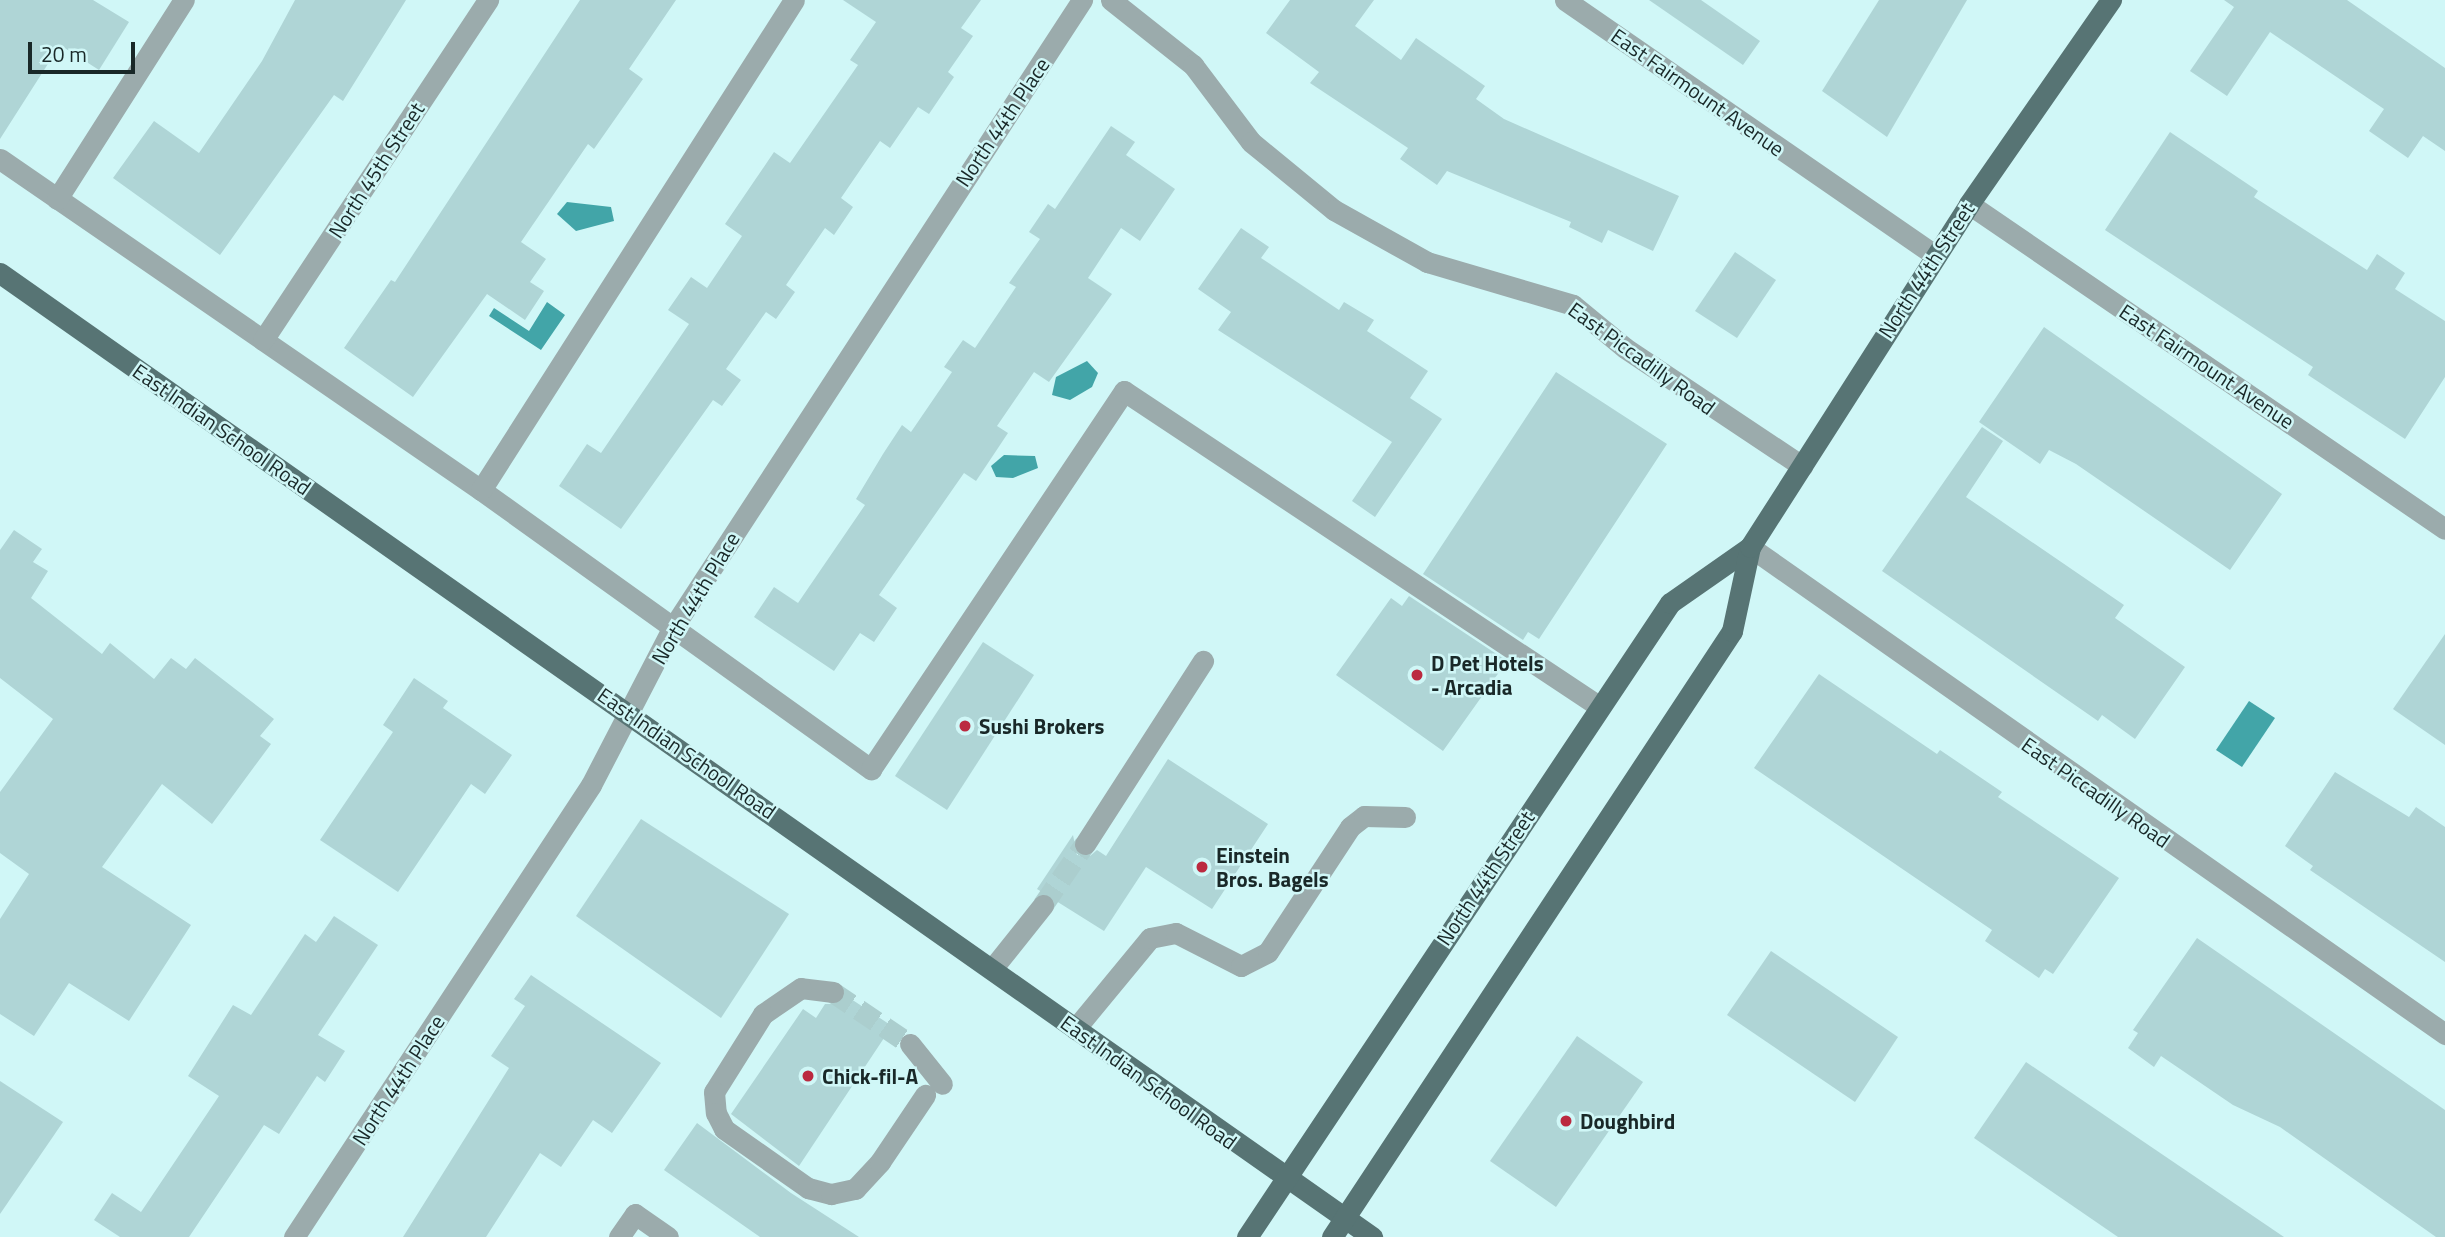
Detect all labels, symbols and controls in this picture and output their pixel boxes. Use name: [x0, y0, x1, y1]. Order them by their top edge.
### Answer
street label: East Fairmount Avenue: [1607, 23, 1789, 161]
scale bar: [32, 28, 138, 72]
text: 20 m: [41, 38, 87, 70]
street label: North 44th Place: [950, 53, 1054, 191]
street label: North 45th Street: [323, 97, 429, 243]
street label: North 44th Street: [1873, 197, 1979, 343]
street label: East Piccadilly Road: [1564, 296, 1720, 420]
street label: East Fairmount Avenue: [2115, 298, 2299, 434]
street label: East Indian School Road: [128, 358, 316, 500]
street label: North 44th Place: [646, 527, 744, 669]
place label: D Pet Hotels - Arcadia: [1431, 650, 1544, 700]
marker: D Pet Hotels - Arcadia: [1409, 667, 1425, 683]
street label: East Indian School Road: [593, 682, 781, 824]
place label: Sushi Brokers: [979, 713, 1104, 739]
marker: Sushi Brokers: [957, 718, 973, 734]
street label: East Piccadilly Road: [2017, 731, 2175, 853]
street label: North 44th Street: [1431, 806, 1539, 950]
place label: Einstein Bros. Bagels: [1216, 842, 1329, 892]
marker: Einstein Bros. Bagels: [1194, 859, 1210, 875]
street label: North 44th Place: [347, 1010, 449, 1150]
street label: East Indian School Road: [1056, 1010, 1242, 1154]
place label: Chick-fil-A: [822, 1063, 918, 1089]
marker: Chick-fil-A: [800, 1068, 816, 1084]
place label: Doughbird: [1580, 1108, 1675, 1134]
marker: Doughbird: [1558, 1113, 1574, 1129]

